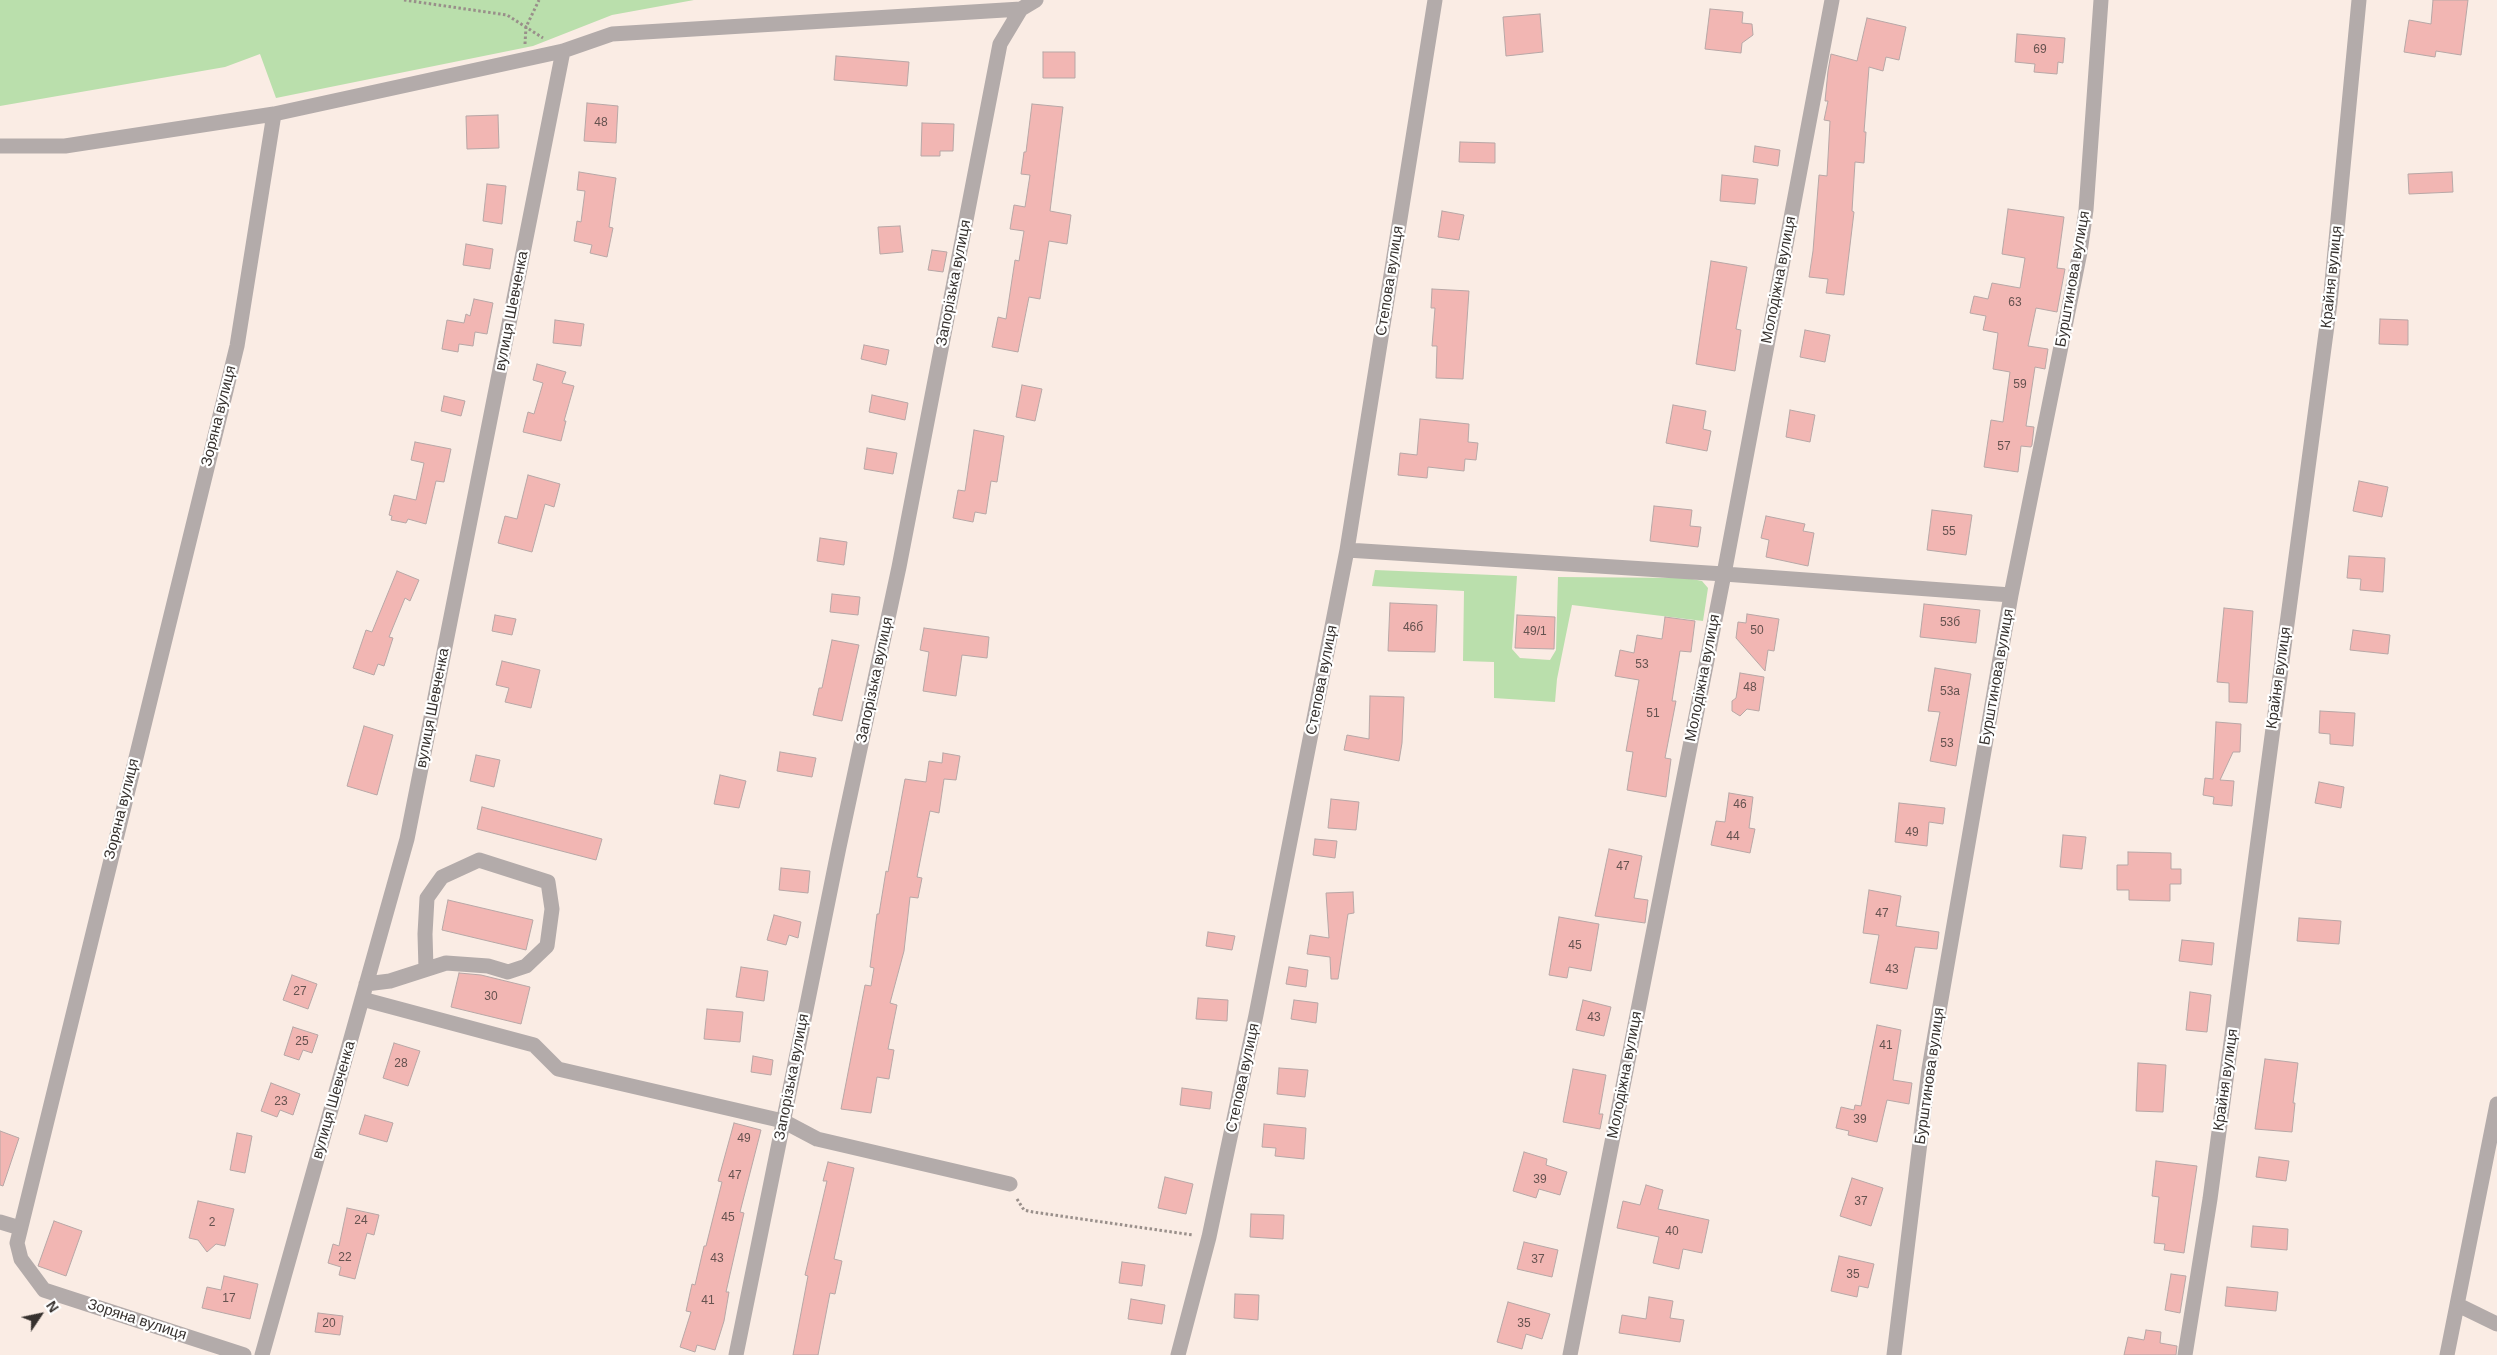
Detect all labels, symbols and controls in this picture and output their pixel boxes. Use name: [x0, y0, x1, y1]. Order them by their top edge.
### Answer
house number: 69: [2033, 43, 2047, 57]
house number: 48: [594, 116, 608, 130]
street label: Бурштинова вулиця: [2052, 209, 2094, 349]
street label: Молодіжна вулиця: [1758, 215, 1800, 345]
street label: Запорізька вулиця: [933, 218, 975, 348]
street label: Степова вулиця: [1372, 225, 1408, 337]
street label: Крайня вулиця: [2318, 225, 2346, 329]
street label: вулиця Шевченка: [492, 249, 532, 373]
house number: 63: [2008, 296, 2022, 310]
street label: Зоряна вулиця: [198, 364, 240, 468]
house number: 59: [2013, 378, 2027, 392]
house number: 57: [1997, 440, 2011, 454]
house number: 55: [1942, 525, 1956, 539]
street label: Бурштинова вулиця: [1976, 607, 2018, 747]
street label: Молодіжна вулиця: [1682, 613, 1724, 743]
street label: Запорізька вулиця: [853, 615, 897, 745]
house number: 53б: [1940, 616, 1960, 630]
house number: 46б: [1403, 621, 1423, 635]
street label: Степова вулиця: [1303, 624, 1341, 736]
house number: 50: [1750, 624, 1764, 638]
house number: 49/1: [1523, 625, 1547, 639]
street label: Крайня вулиця: [2263, 626, 2295, 730]
street label: вулиця Шевченка: [413, 646, 453, 770]
house number: 53: [1635, 658, 1649, 672]
house number: 48: [1743, 681, 1757, 695]
house number: 53а: [1940, 685, 1960, 699]
house number: 51: [1646, 707, 1660, 721]
house number: 53: [1940, 737, 1954, 751]
street label: Зоряна вулиця: [101, 757, 143, 861]
house number: 46: [1733, 798, 1747, 812]
house number: 49: [1905, 826, 1919, 840]
house number: 44: [1726, 830, 1740, 844]
house number: 47: [1616, 860, 1630, 874]
house number: 47: [1875, 907, 1889, 921]
house number: 45: [1568, 939, 1582, 953]
house number: 43: [1885, 963, 1899, 977]
house number: 27: [293, 985, 307, 999]
house number: 30: [484, 990, 498, 1004]
street label: Бурштинова вулиця: [1911, 1006, 1949, 1146]
street label: Молодіжна вулиця: [1604, 1010, 1646, 1140]
house number: 43: [1587, 1011, 1601, 1025]
street label: Запорізька вулиця: [771, 1012, 813, 1142]
street label: Степова вулиця: [1223, 1022, 1263, 1134]
street label: Крайня вулиця: [2210, 1028, 2242, 1132]
house number: 25: [295, 1035, 309, 1049]
street label: вулиця Шевченка: [309, 1039, 359, 1161]
house number: 41: [1879, 1039, 1893, 1053]
house number: 28: [394, 1057, 408, 1071]
house number: 23: [274, 1095, 288, 1109]
house number: 39: [1853, 1113, 1867, 1127]
house number: 49: [737, 1132, 751, 1146]
house number: 47: [728, 1169, 742, 1183]
house number: 39: [1533, 1173, 1547, 1187]
house number: 37: [1854, 1195, 1868, 1209]
house number: 45: [721, 1211, 735, 1225]
house number: 24: [354, 1214, 368, 1228]
house number: 2: [209, 1216, 215, 1230]
house number: 40: [1665, 1225, 1679, 1239]
house number: 22: [338, 1251, 352, 1265]
house number: 43: [710, 1252, 724, 1266]
house number: 37: [1531, 1253, 1545, 1267]
house number: 35: [1846, 1268, 1860, 1282]
north arrow: [15, 1290, 65, 1340]
house number: 17: [222, 1292, 236, 1306]
house number: 41: [701, 1294, 715, 1308]
street label: Зоряна вулиця: [85, 1296, 189, 1344]
text: N: [43, 1298, 62, 1315]
house number: 20: [322, 1317, 336, 1331]
house number: 35: [1517, 1317, 1531, 1331]

